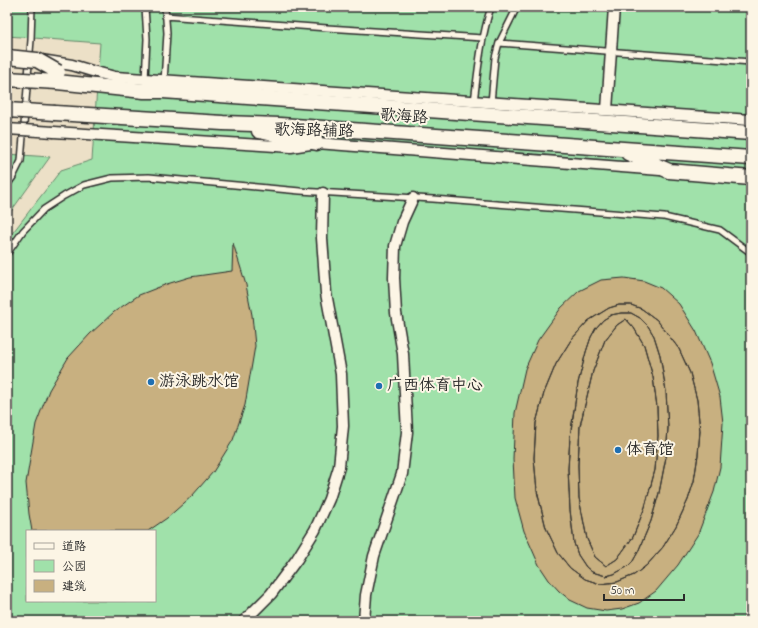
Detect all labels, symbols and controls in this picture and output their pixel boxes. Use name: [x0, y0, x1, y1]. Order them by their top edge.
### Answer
street label: 歌海路: [379, 103, 429, 131]
street label: 歌海路辅路: [274, 118, 354, 144]
place label: 游泳跳水馆: [159, 370, 239, 394]
place label: 广西体育中心: [387, 374, 483, 398]
marker: 游泳跳水馆: [146, 377, 156, 387]
marker: 广西体育中心: [374, 381, 384, 391]
place label: 体育馆: [626, 438, 674, 462]
marker: 体育馆: [613, 445, 623, 455]
legend: [26, 530, 156, 602]
text: 道路: [62, 538, 86, 556]
text: 公园: [62, 558, 86, 576]
scale bar: [604, 576, 684, 602]
text: 建筑: [62, 578, 86, 596]
text: 50 m: [610, 582, 634, 600]

